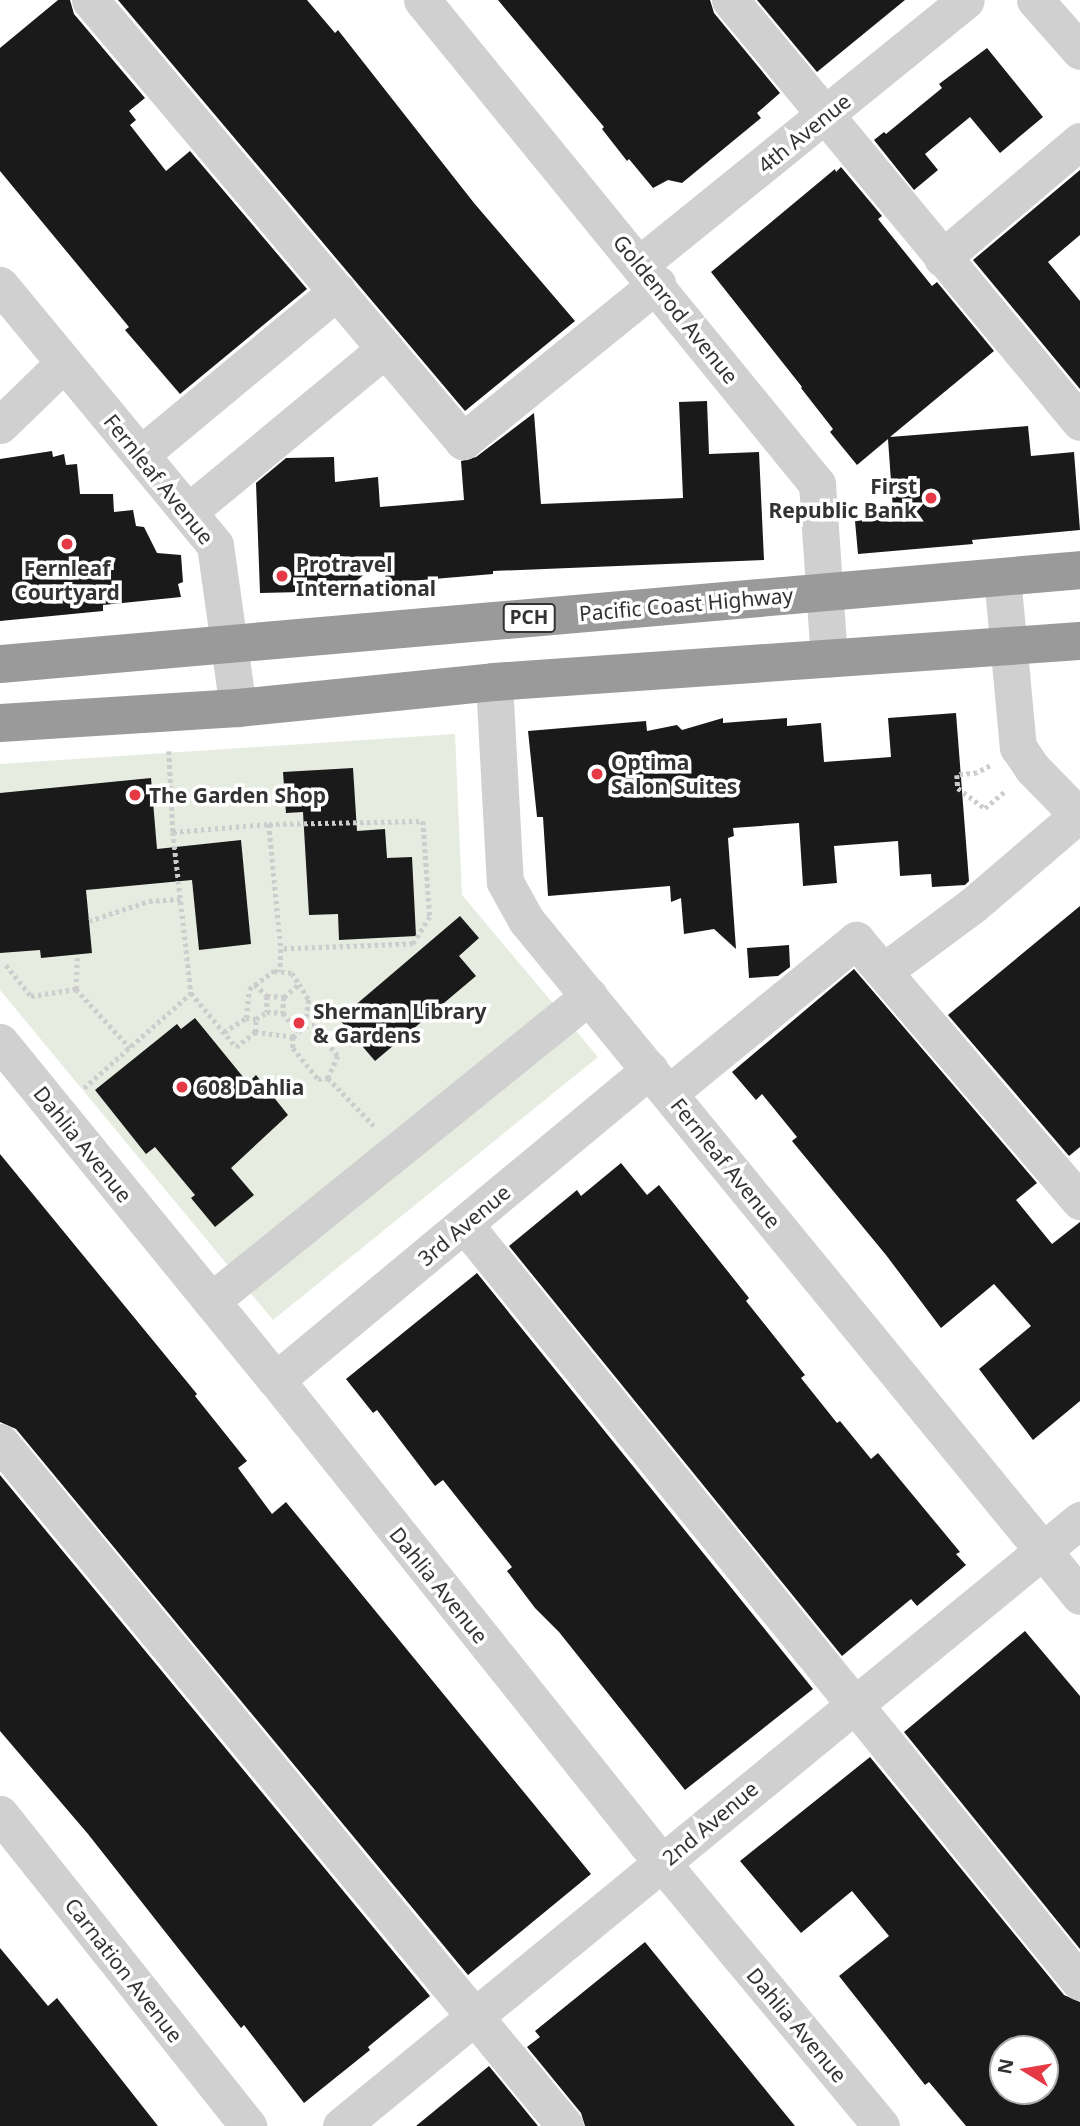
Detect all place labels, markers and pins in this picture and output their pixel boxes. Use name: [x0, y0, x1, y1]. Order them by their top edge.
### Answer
place label: First Republic Bank: [768, 473, 917, 523]
marker: First Republic Bank: [923, 490, 939, 506]
marker: Fernleaf Courtyard: [59, 536, 75, 552]
place label: Protravel International: [296, 551, 436, 601]
place label: Fernleaf Courtyard: [14, 555, 120, 605]
marker: Protravel International: [274, 568, 290, 584]
place label: Optima Salon Suites: [611, 749, 737, 799]
marker: Optima Salon Suites: [589, 766, 605, 782]
place label: The Garden Shop: [149, 782, 326, 808]
marker: The Garden Shop: [127, 787, 143, 803]
place label: Sherman Library & Gardens: [313, 998, 487, 1048]
marker: Sherman Library & Gardens: [291, 1015, 307, 1031]
place label: 608 Dahlia: [196, 1074, 304, 1100]
marker: 608 Dahlia: [174, 1079, 190, 1095]

